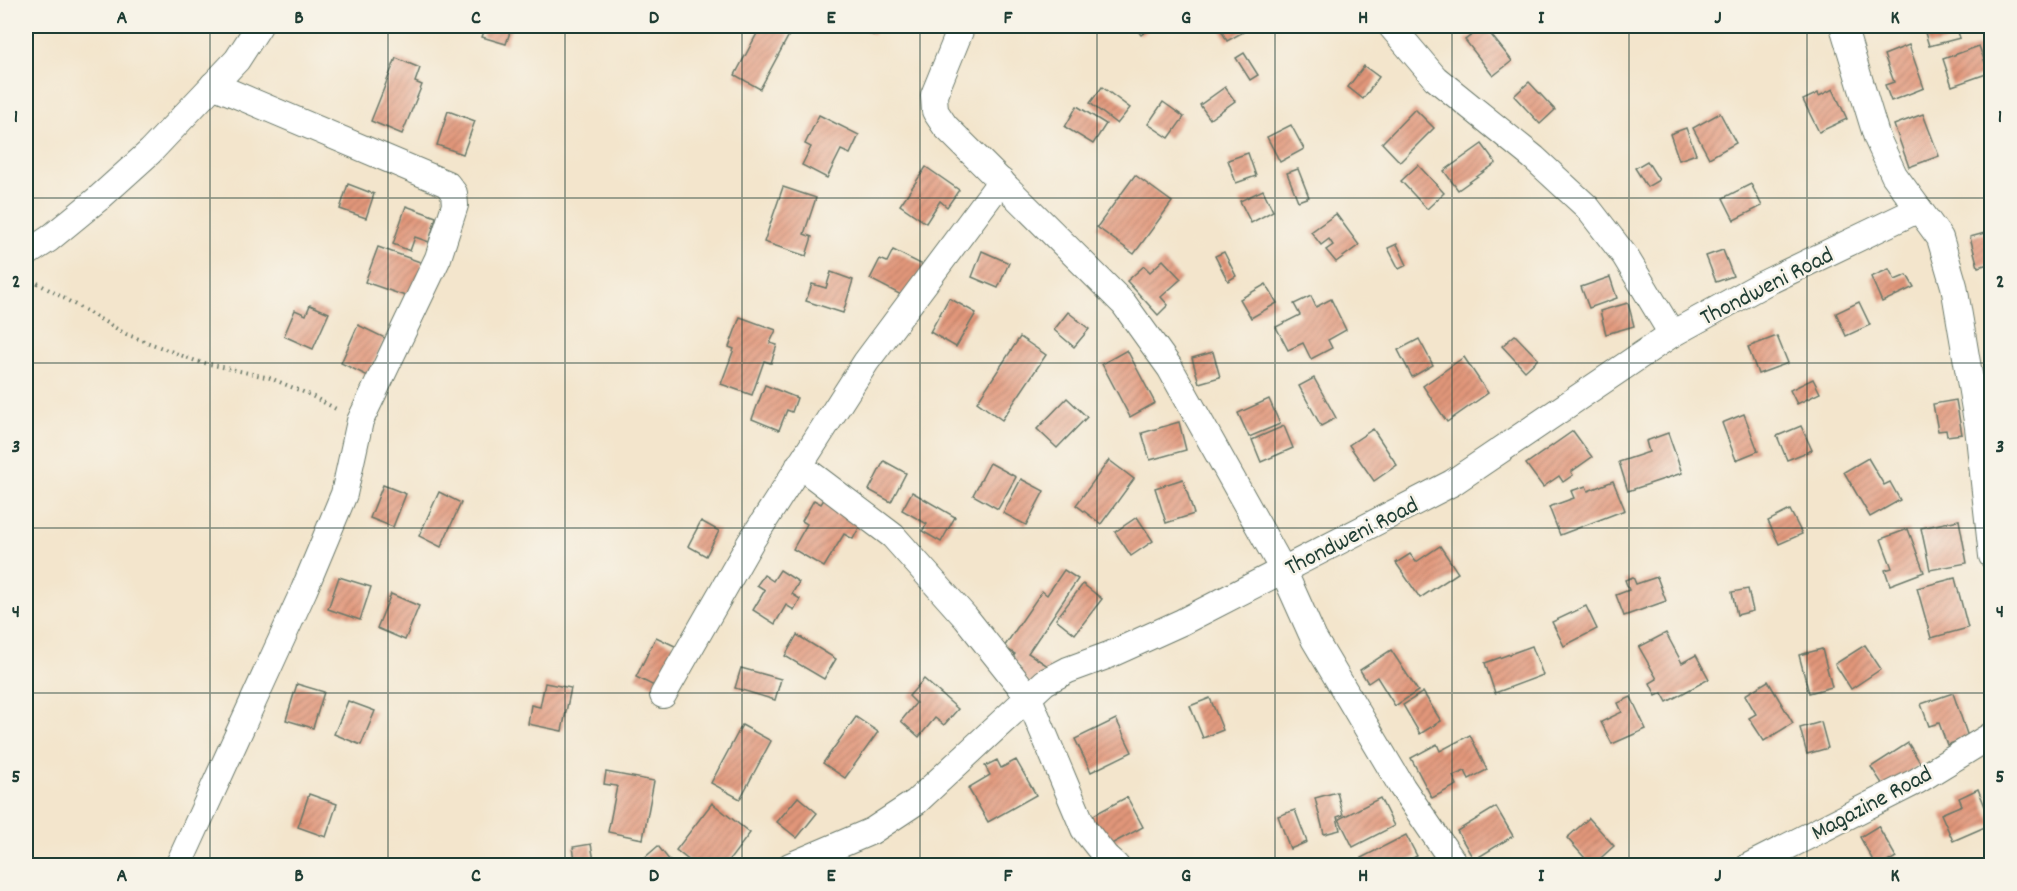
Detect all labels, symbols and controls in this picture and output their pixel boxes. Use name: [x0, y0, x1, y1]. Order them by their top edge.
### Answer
text: A: [117, 5, 128, 33]
text: B: [294, 5, 304, 33]
text: C: [471, 5, 481, 33]
text: D: [649, 5, 660, 33]
text: E: [826, 5, 836, 33]
text: F: [1004, 5, 1014, 33]
text: G: [1181, 5, 1191, 33]
text: H: [1358, 5, 1368, 33]
text: I: [1538, 5, 1545, 33]
text: J: [1714, 5, 1722, 33]
text: K: [1890, 5, 1900, 33]
text: 1: [14, 104, 18, 132]
text: 1: [1998, 104, 2002, 132]
street label: Thondweni Road: [1695, 239, 1840, 336]
text: 2: [12, 269, 20, 297]
text: 2: [1996, 269, 2004, 297]
text: 3: [12, 434, 20, 462]
text: 3: [1996, 434, 2004, 462]
street label: Thondweni Road: [1280, 489, 1425, 586]
text: 4: [12, 599, 20, 627]
text: 4: [1996, 599, 2004, 627]
street label: Magazine Road: [1806, 759, 1939, 851]
text: 5: [11, 764, 21, 792]
text: 5: [1995, 764, 2005, 792]
text: A: [117, 863, 128, 891]
text: B: [294, 863, 304, 891]
text: C: [471, 863, 481, 891]
text: D: [649, 863, 660, 891]
text: E: [826, 863, 836, 891]
text: F: [1004, 863, 1014, 891]
text: G: [1181, 863, 1191, 891]
text: H: [1358, 863, 1368, 891]
text: I: [1538, 863, 1545, 891]
text: J: [1714, 863, 1722, 891]
text: K: [1890, 863, 1900, 891]

